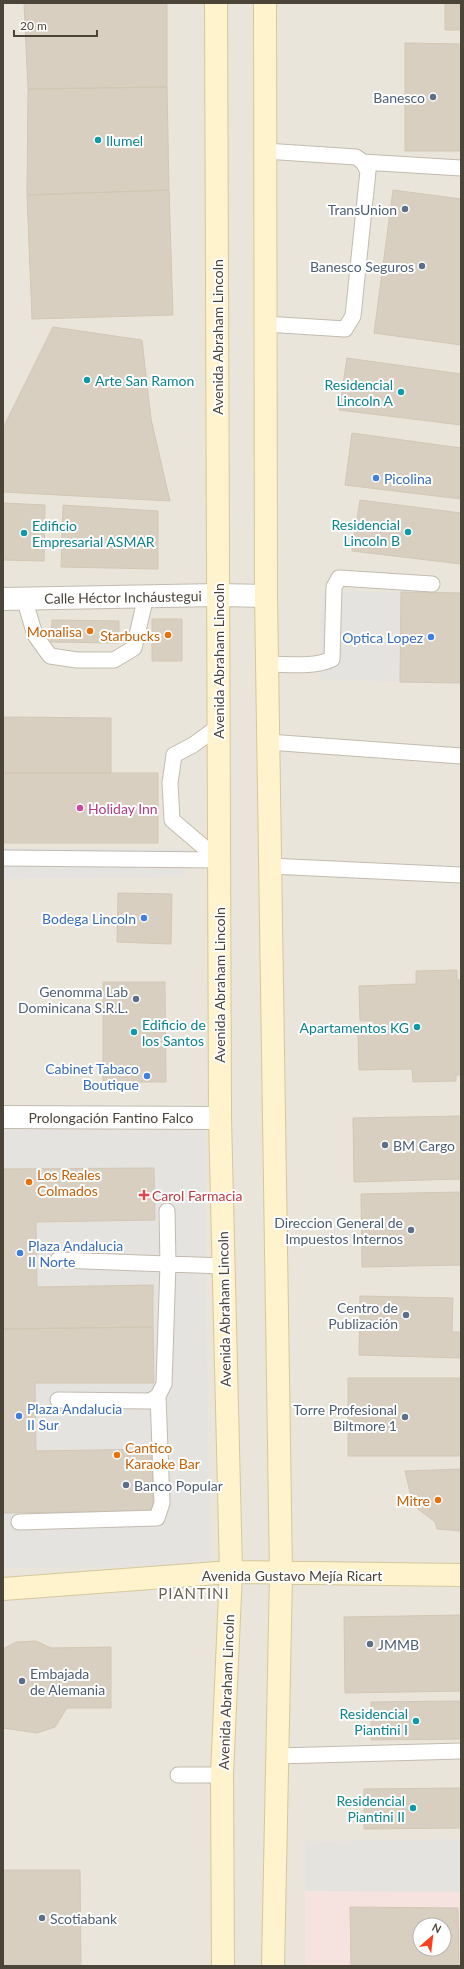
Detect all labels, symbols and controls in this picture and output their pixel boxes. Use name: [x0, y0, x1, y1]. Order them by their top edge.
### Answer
scale bar: [14, 12, 97, 38]
text: 20 m: [20, 18, 47, 33]
place label: Banesco: [373, 89, 425, 106]
marker: Banesco: [428, 92, 438, 102]
place label: Ilumel: [106, 132, 143, 149]
marker: Ilumel: [93, 135, 103, 145]
place label: TransUnion: [328, 201, 397, 218]
marker: TransUnion: [400, 204, 410, 214]
place label: Banesco Seguros: [310, 258, 414, 275]
street label: Avenida Abraham Lincoln: [209, 259, 226, 415]
marker: Banesco Seguros: [417, 261, 427, 271]
place label: Arte San Ramon: [95, 372, 194, 389]
marker: Arte San Ramon: [82, 375, 92, 385]
place label: Residencial Lincoln A: [325, 376, 394, 409]
marker: Residencial Lincoln A: [396, 387, 406, 397]
place label: Picolina: [384, 470, 432, 487]
marker: Picolina: [371, 473, 381, 483]
place label: Residencial Lincoln B: [332, 516, 400, 549]
place label: Edificio Empresarial ASMAR: [32, 517, 155, 550]
marker: Residencial Lincoln B: [403, 527, 413, 537]
marker: Edificio Empresarial ASMAR: [19, 528, 29, 538]
street label: Avenida Abraham Lincoln: [210, 583, 227, 739]
street label: Calle Héctor Incháustegui: [44, 587, 202, 607]
place label: Monalisa: [27, 623, 82, 640]
marker: Monalisa: [85, 626, 95, 636]
place label: Starbucks: [100, 627, 160, 644]
place label: Optica Lopez: [342, 629, 423, 646]
marker: Starbucks: [163, 630, 173, 640]
marker: Optica Lopez: [426, 632, 436, 642]
place label: Holiday Inn: [88, 800, 158, 817]
marker: Holiday Inn: [75, 803, 85, 813]
street label: Avenida Abraham Lincoln: [211, 907, 228, 1063]
place label: Bodega Lincoln: [42, 910, 136, 927]
marker: Bodega Lincoln: [139, 913, 149, 923]
place label: Genomma Lab Dominicana S.R.L.: [18, 983, 128, 1016]
marker: Genomma Lab Dominicana S.R.L.: [131, 994, 141, 1004]
place label: Edificio de los Santos: [142, 1016, 206, 1049]
place label: Apartamentos KG: [300, 1019, 409, 1036]
marker: Apartamentos KG: [412, 1022, 422, 1032]
marker: Edificio de los Santos: [129, 1027, 139, 1037]
place label: Cabinet Tabaco Boutique: [45, 1060, 139, 1093]
marker: Cabinet Tabaco Boutique: [142, 1071, 152, 1081]
street label: Prolongación Fantino Falco: [29, 1109, 194, 1126]
place label: BM Cargo: [393, 1137, 455, 1154]
marker: BM Cargo: [380, 1140, 390, 1150]
place label: Los Reales Colmados: [37, 1166, 101, 1199]
marker: Los Reales Colmados: [24, 1177, 34, 1187]
place label: Carol Farmacia: [152, 1187, 242, 1204]
marker: Carol Farmacia: [139, 1190, 149, 1200]
place label: Direccion General de Impuestos Internos: [274, 1214, 403, 1247]
marker: Direccion General de Impuestos Internos: [406, 1225, 416, 1235]
street label: Avenida Abraham Lincoln: [214, 1231, 234, 1387]
place label: Plaza Andalucia II Norte: [28, 1237, 123, 1270]
marker: Plaza Andalucia II Norte: [15, 1248, 25, 1258]
place label: Centro de Publización: [328, 1299, 398, 1332]
marker: Centro de Publización: [401, 1310, 411, 1320]
place label: Plaza Andalucia II Sur: [27, 1400, 122, 1433]
place label: Torre Profesional Biltmore 1: [293, 1401, 397, 1434]
marker: Plaza Andalucia II Sur: [14, 1411, 24, 1421]
marker: Torre Profesional Biltmore 1: [400, 1412, 410, 1422]
place label: Cantico Karaoke Bar: [125, 1439, 200, 1472]
marker: Cantico Karaoke Bar: [112, 1450, 122, 1460]
place label: Banco Popular: [134, 1477, 223, 1494]
marker: Banco Popular: [121, 1480, 131, 1490]
place label: Mitre: [397, 1492, 430, 1509]
marker: Mitre: [433, 1495, 443, 1505]
street label: Avenida Gustavo Mejía Ricart: [202, 1567, 382, 1584]
district label: PIANTINI: [158, 1584, 230, 1602]
street label: Avenida Abraham Lincoln: [215, 1614, 237, 1770]
place label: JMMB: [378, 1636, 419, 1653]
marker: JMMB: [365, 1639, 375, 1649]
place label: Embajada de Alemania: [30, 1665, 105, 1698]
marker: Embajada de Alemania: [17, 1676, 27, 1686]
place label: Residencial Piantini I: [340, 1705, 408, 1738]
marker: Residencial Piantini I: [411, 1716, 421, 1726]
place label: Residencial Piantini II: [337, 1792, 405, 1825]
marker: Residencial Piantini II: [408, 1803, 418, 1813]
place label: Scotiabank: [50, 1910, 118, 1927]
marker: Scotiabank: [37, 1913, 47, 1923]
north arrow: [412, 1917, 452, 1957]
text: N: [430, 1920, 444, 1935]

